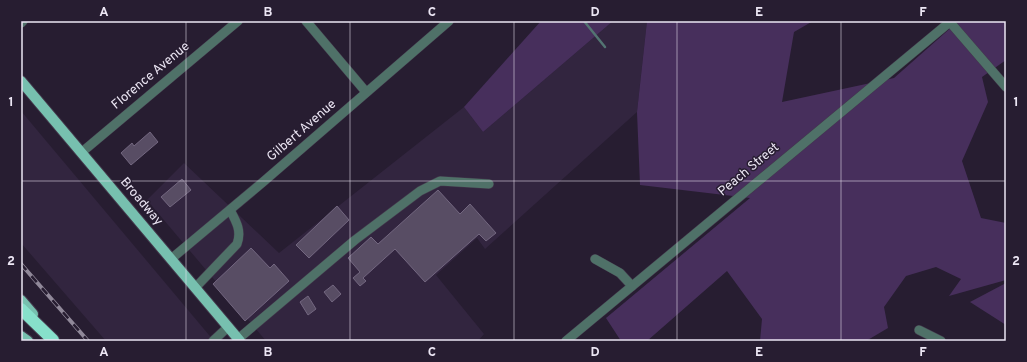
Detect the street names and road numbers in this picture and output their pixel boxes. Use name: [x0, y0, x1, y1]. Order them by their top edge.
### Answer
street label: Florence Avenue: [109, 39, 193, 113]
street label: Gilbert Avenue: [264, 97, 340, 165]
street label: Peach Street: [715, 140, 783, 200]
street label: Broadway: [116, 175, 166, 229]

